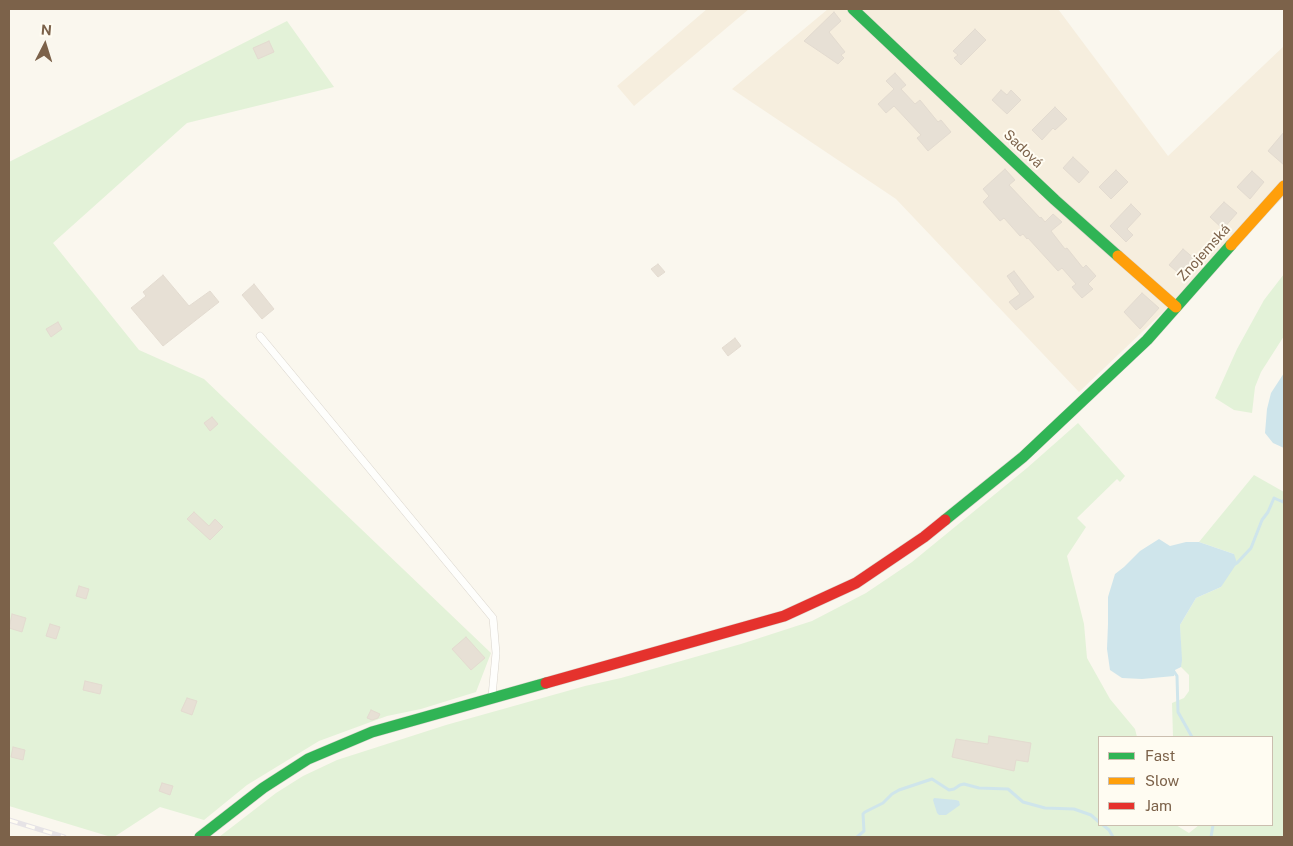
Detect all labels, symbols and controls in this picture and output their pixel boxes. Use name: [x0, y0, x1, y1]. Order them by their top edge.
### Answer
north arrow: [20, 20, 70, 70]
text: N: [40, 22, 52, 39]
street label: Sadová: [1000, 126, 1046, 172]
street label: Znojemská: [1174, 221, 1234, 285]
legend: [1098, 736, 1273, 826]
text: Fast: [1145, 747, 1175, 764]
text: Slow: [1145, 772, 1179, 789]
text: Jam: [1145, 797, 1172, 814]

